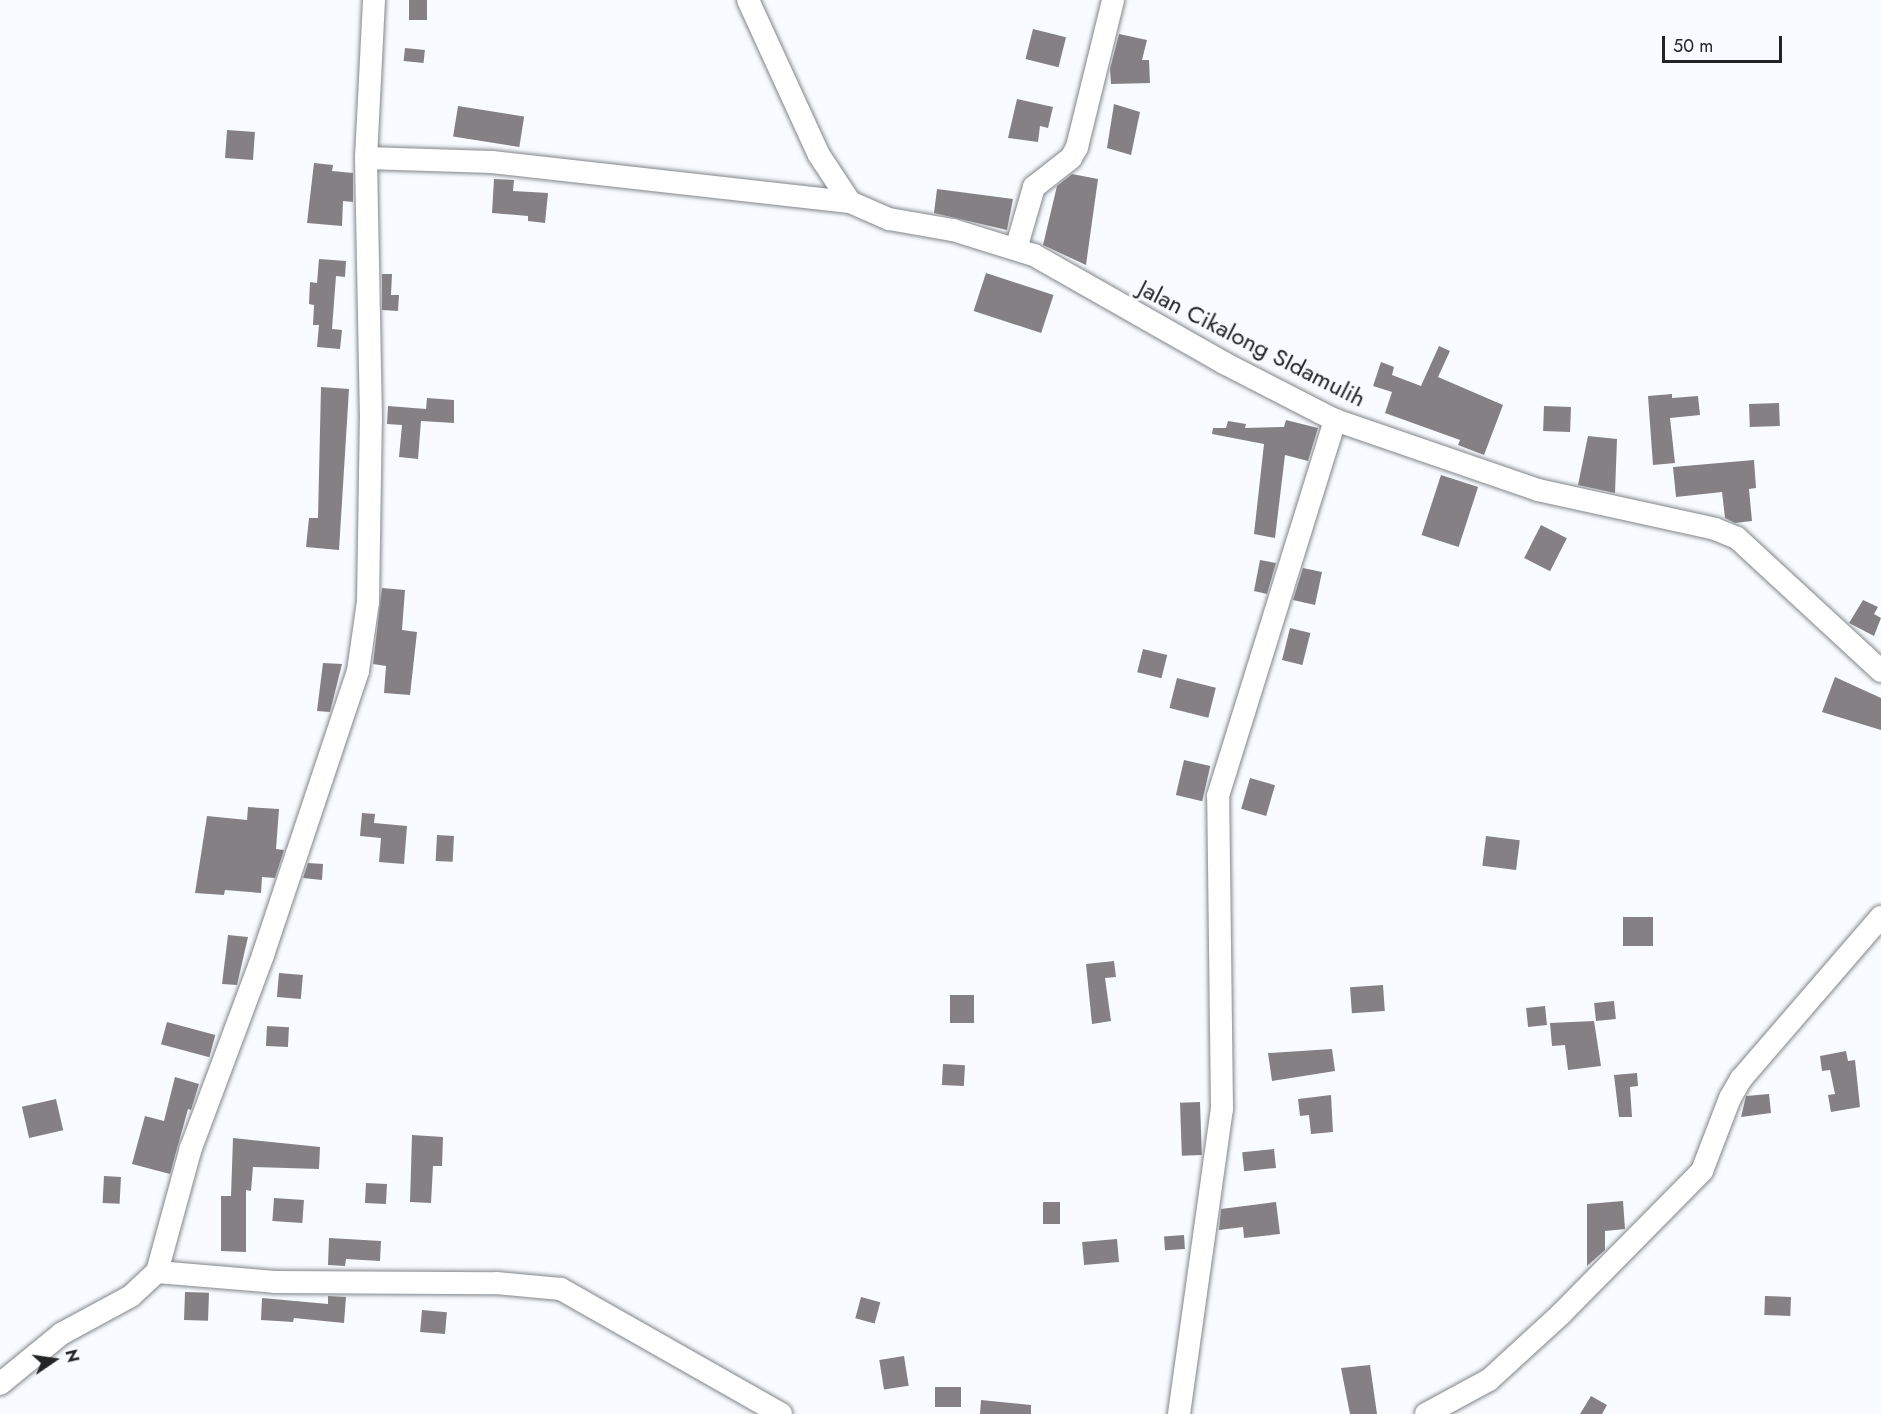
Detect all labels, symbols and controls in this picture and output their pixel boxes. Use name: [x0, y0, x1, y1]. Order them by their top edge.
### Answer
scale bar: [1665, 24, 1785, 62]
text: 50 m: [1673, 33, 1713, 59]
street label: Jalan Cikalong SIdamulih: [1134, 273, 1370, 413]
north arrow: [24, 1330, 84, 1390]
text: N: [59, 1347, 85, 1365]

